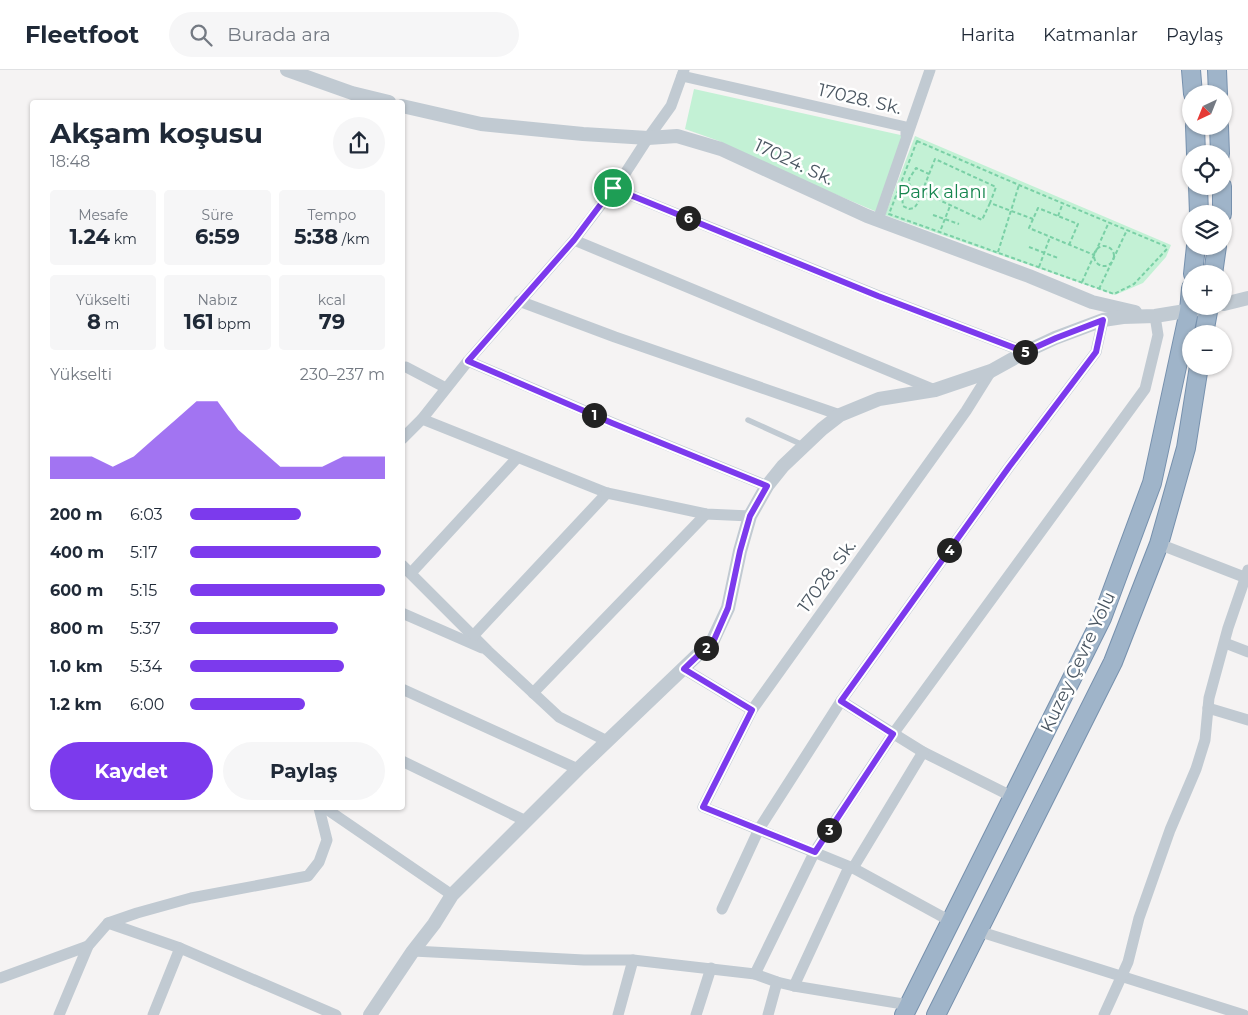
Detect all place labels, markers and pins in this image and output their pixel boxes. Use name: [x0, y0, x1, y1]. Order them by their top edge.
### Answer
pin: [592, 167, 634, 209]
pin: 6: [676, 206, 700, 230]
pin: 5: [1012, 340, 1038, 364]
pin: 1: [582, 402, 606, 428]
pin: 4: [936, 538, 962, 562]
pin: 2: [694, 636, 718, 660]
pin: 3: [816, 818, 842, 842]

